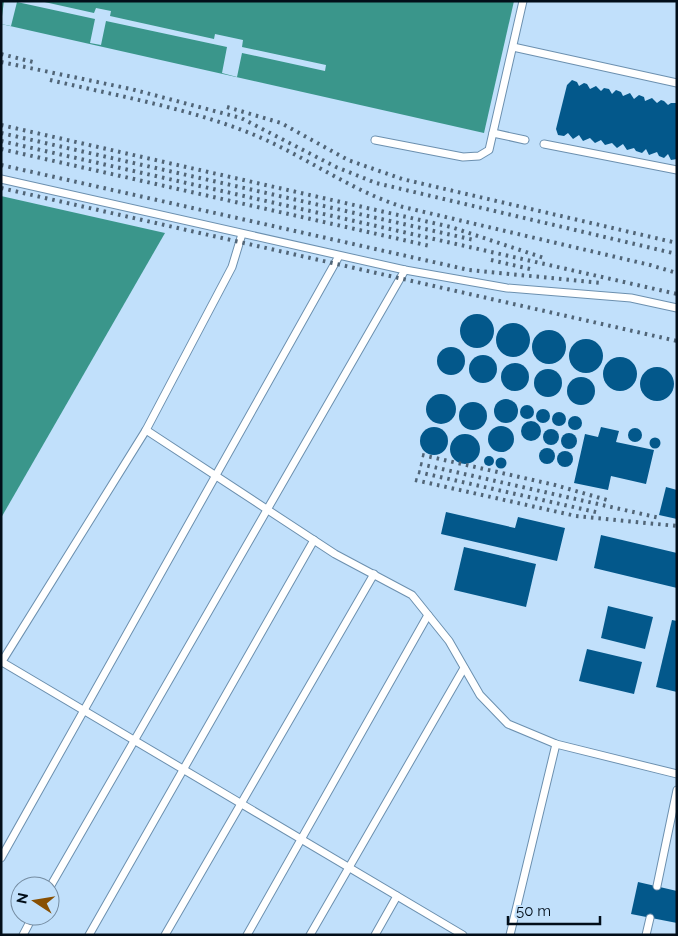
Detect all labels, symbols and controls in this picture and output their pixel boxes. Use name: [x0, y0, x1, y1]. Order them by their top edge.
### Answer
north arrow: [10, 876, 60, 926]
text: N: [13, 891, 31, 905]
scale bar: [508, 894, 600, 926]
text: 50 m: [516, 902, 551, 920]

